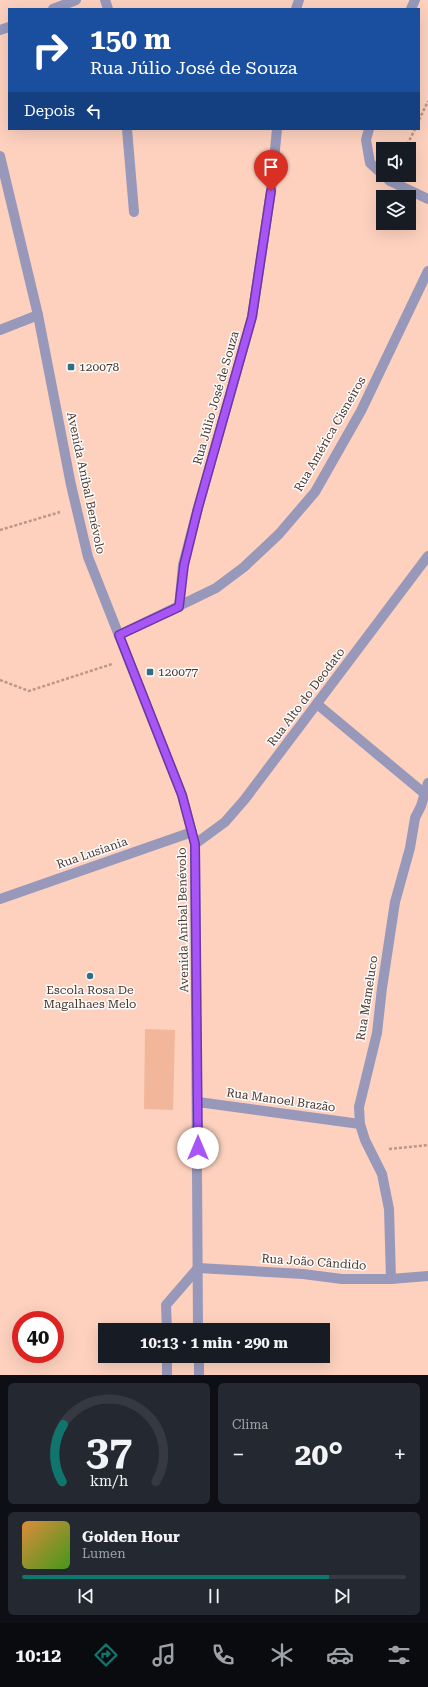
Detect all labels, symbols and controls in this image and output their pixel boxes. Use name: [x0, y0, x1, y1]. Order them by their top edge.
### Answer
text: 150 m: [90, 23, 171, 56]
icon: right: [24, 24, 76, 76]
text: Rua Júlio José de Souza: [90, 57, 298, 78]
icon: left: [83, 100, 105, 122]
text: Depois: [24, 102, 75, 120]
map controls: [376, 142, 416, 230]
button: sound: [376, 142, 416, 182]
pin: [254, 150, 288, 191]
icon: arrive: [260, 156, 282, 178]
button: layers: [376, 190, 416, 230]
street label: Rua Júlio José de Souza: [190, 329, 242, 466]
place label: 120078: [79, 360, 120, 374]
marker: 120078: [66, 362, 76, 372]
street label: Rua América Cisneiros: [291, 374, 369, 494]
street label: Avenida Aníbal Benévolo: [64, 411, 108, 555]
street label: Rua Alto do Deodato: [264, 645, 348, 749]
place label: 120077: [158, 665, 199, 679]
marker: 120077: [145, 667, 155, 677]
street label: Rua Lusiania: [55, 834, 130, 872]
street label: Avenida Aníbal Benévolo: [175, 847, 191, 993]
street label: Rua Mameluco: [353, 955, 381, 1041]
marker: Escola Rosa De Magalhaes Melo: [85, 971, 95, 981]
place label: Escola Rosa De Magalhaes Melo: [44, 983, 137, 1011]
street label: Rua Manoel Brazão: [226, 1085, 336, 1115]
position arrow: [177, 1127, 219, 1169]
street label: Rua João Cândido: [261, 1251, 367, 1273]
speed limit sign: 40: [12, 1311, 64, 1363]
text: 10:13 · 1 min · 290 m: [140, 1334, 288, 1352]
text: Clima: [232, 1417, 268, 1432]
text: 37: [86, 1425, 132, 1474]
text: 20°: [295, 1437, 343, 1472]
text: −: [232, 1442, 244, 1467]
text: +: [394, 1442, 406, 1467]
text: km/h: [90, 1472, 128, 1488]
text: Golden Hour: [82, 1528, 180, 1546]
text: Lumen: [82, 1546, 126, 1561]
icon: previous: [75, 1585, 97, 1607]
icon: pause: [203, 1585, 225, 1607]
icon: next: [331, 1585, 353, 1607]
icon: directions: [92, 1641, 120, 1669]
icon: music: [150, 1641, 178, 1669]
icon: phone: [209, 1641, 237, 1669]
icon: climate: [268, 1641, 296, 1669]
icon: car: [326, 1641, 354, 1669]
icon: filters: [385, 1641, 413, 1669]
text: 10:12: [15, 1645, 61, 1666]

